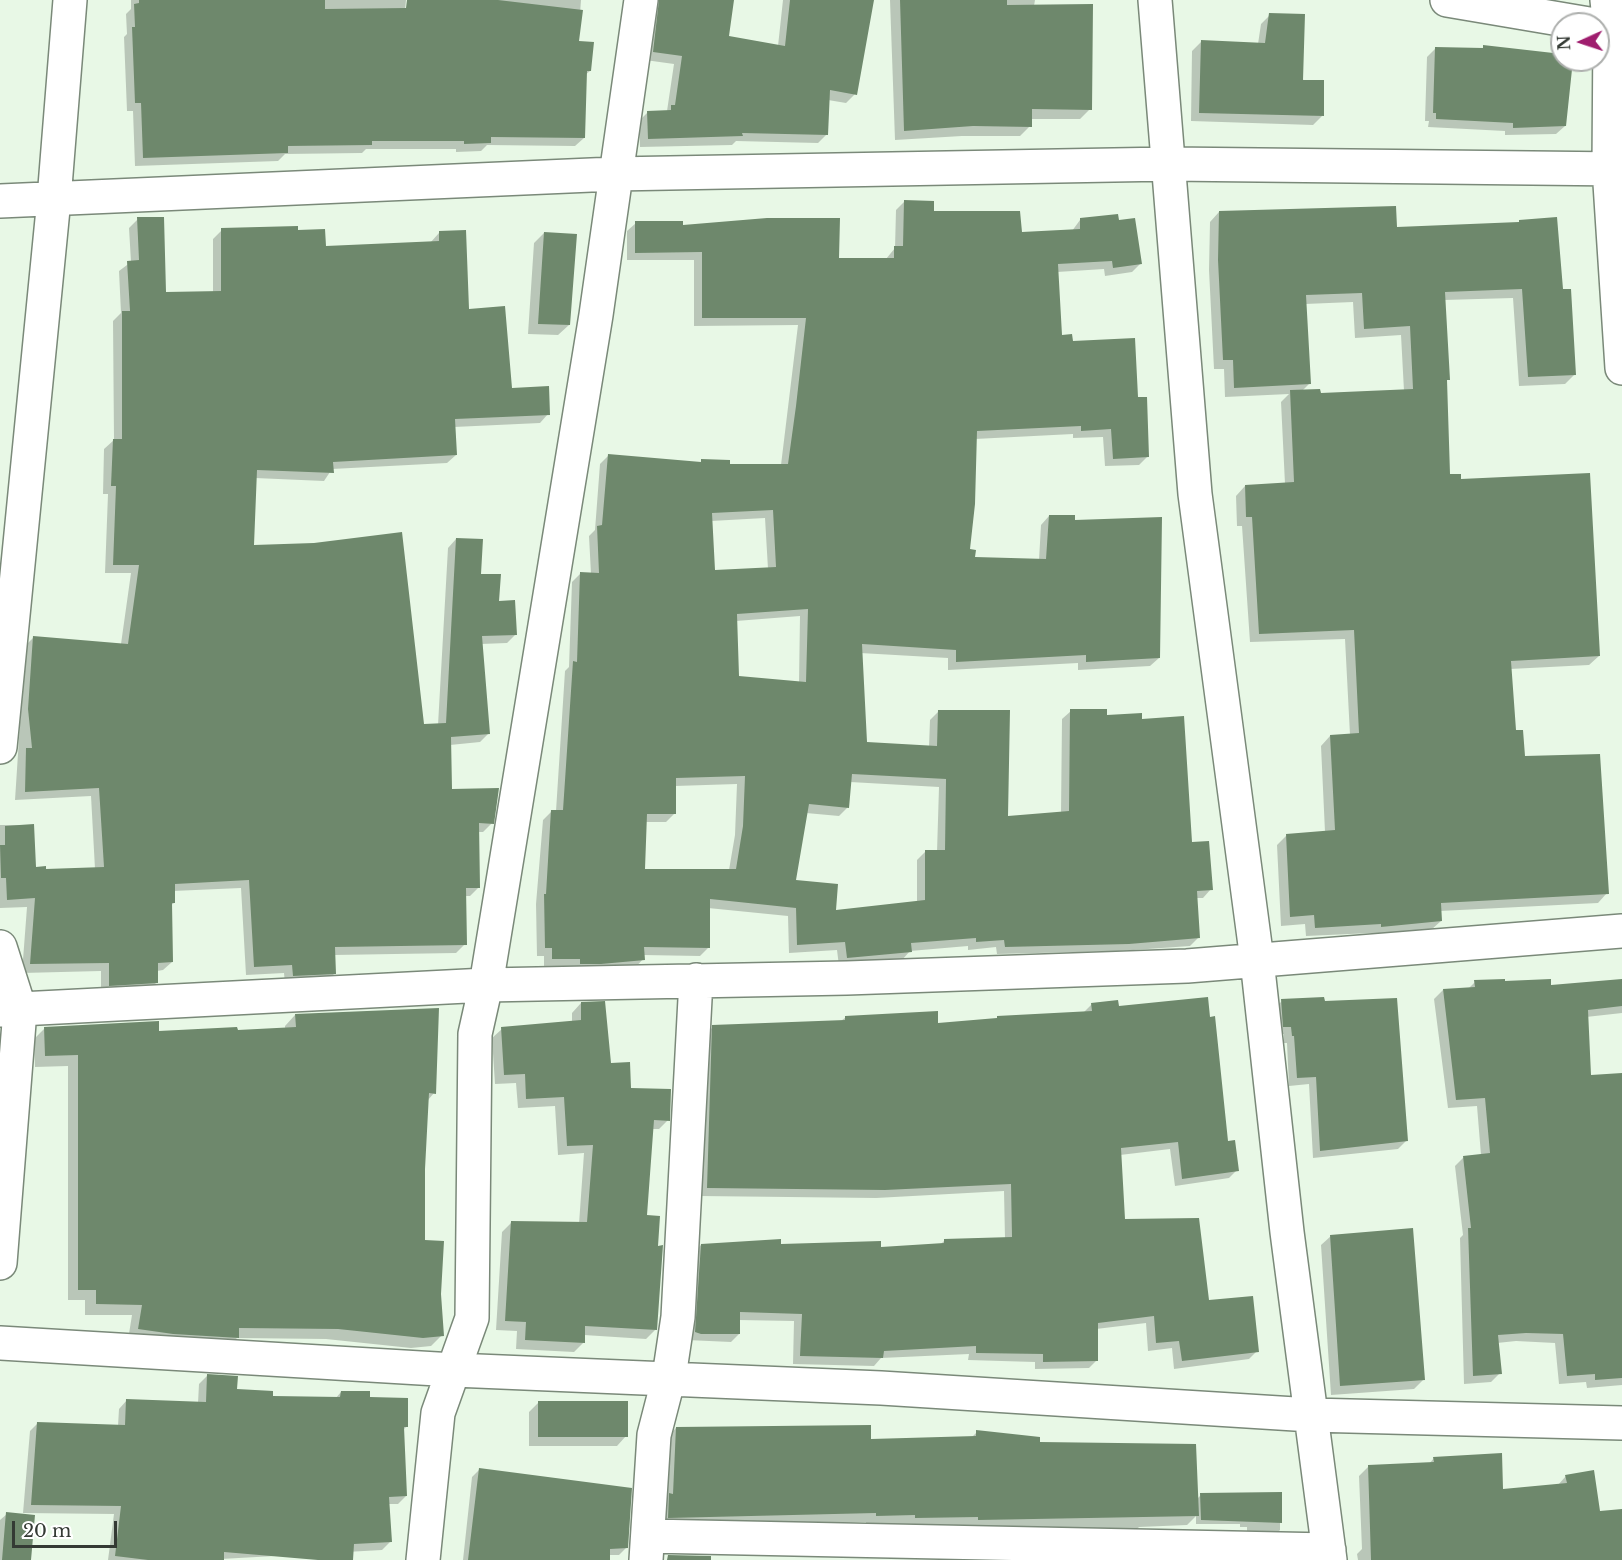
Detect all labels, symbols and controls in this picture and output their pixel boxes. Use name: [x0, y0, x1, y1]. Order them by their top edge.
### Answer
north arrow: [1550, 12, 1610, 72]
text: N: [1554, 35, 1574, 51]
scale bar: [15, 1509, 120, 1547]
text: 20 m: [23, 1520, 71, 1542]

